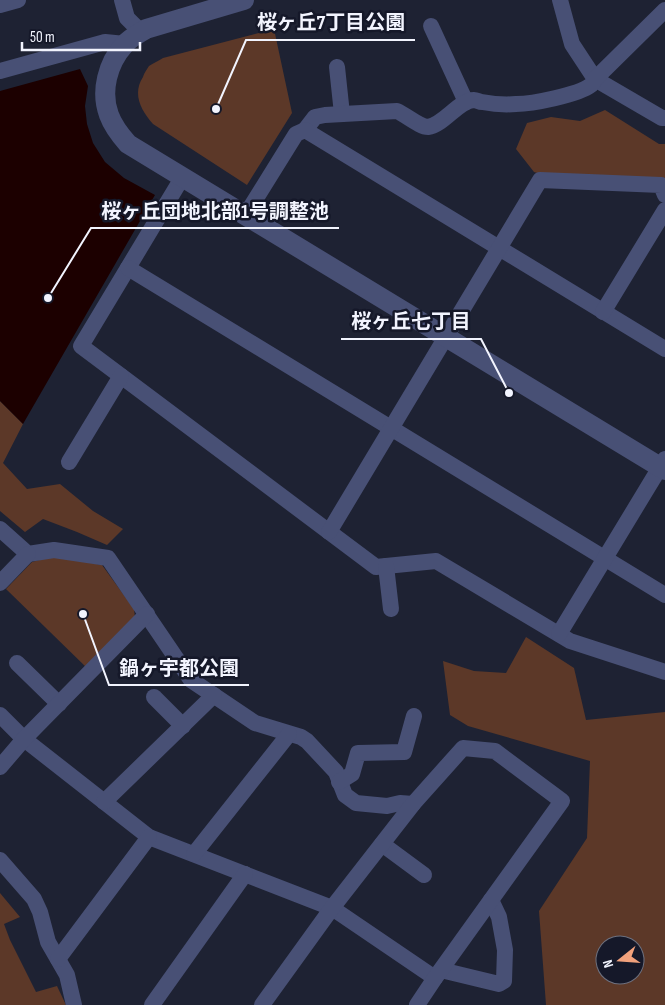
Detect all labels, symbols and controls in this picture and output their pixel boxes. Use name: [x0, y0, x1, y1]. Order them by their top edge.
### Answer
callout: 桜ヶ丘7丁目公園: [246, 5, 415, 40]
text: 桜ヶ丘7丁目公園: [257, 11, 405, 35]
scale bar: [22, 20, 140, 52]
text: 50 m: [30, 28, 55, 47]
callout: 桜ヶ丘団地北部1号調整池: [91, 193, 339, 228]
text: 桜ヶ丘団地北部1号調整池: [101, 200, 329, 224]
callout: 桜ヶ丘七丁目: [341, 304, 481, 339]
text: 桜ヶ丘七丁目: [351, 310, 471, 334]
callout: 鍋ヶ宇都公園: [109, 650, 249, 685]
text: 鍋ヶ宇都公園: [119, 657, 239, 681]
north arrow: [595, 935, 645, 985]
text: N: [599, 958, 617, 970]

